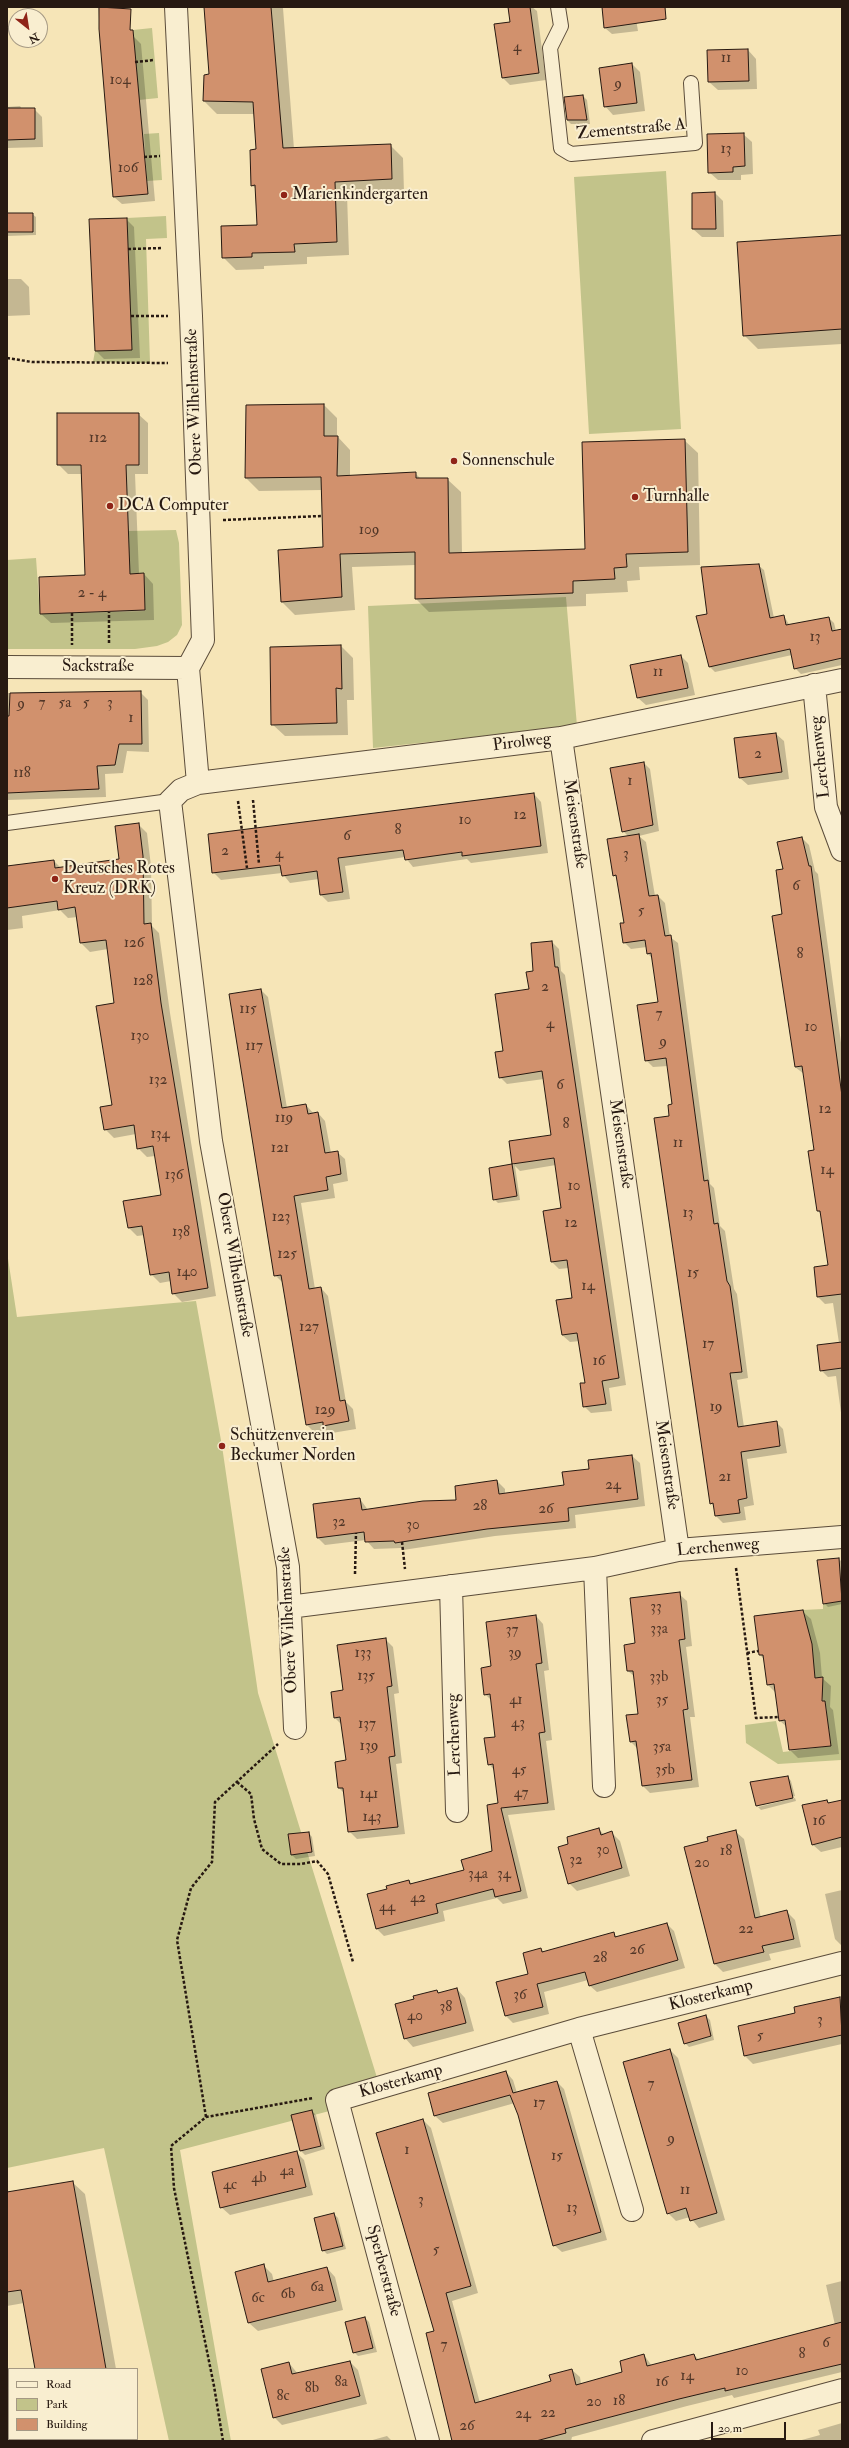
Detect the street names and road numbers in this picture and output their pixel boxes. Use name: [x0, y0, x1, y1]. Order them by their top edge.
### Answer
street label: Zementstraße A: [576, 115, 686, 145]
street label: Obere Wilhelmstraße: [182, 328, 208, 476]
street label: Sackstraße: [62, 657, 134, 677]
street label: Lerchenweg: [807, 715, 835, 799]
street label: Pirolweg: [492, 729, 552, 757]
street label: Meisenstraße: [558, 778, 590, 870]
street label: Meisenstraße: [604, 1098, 636, 1190]
street label: Obere Wilhelmstraße: [211, 1191, 257, 1339]
street label: Meisenstraße: [650, 1419, 682, 1511]
street label: Lerchenweg: [676, 1534, 760, 1562]
street label: Obere Wilhelmstraße: [275, 1546, 303, 1694]
street label: Lerchenweg: [443, 1693, 467, 1777]
street label: Klosterkamp: [667, 1976, 755, 2016]
street label: Klosterkamp: [357, 2060, 445, 2104]
street label: Sperberstraße: [361, 2223, 405, 2319]

